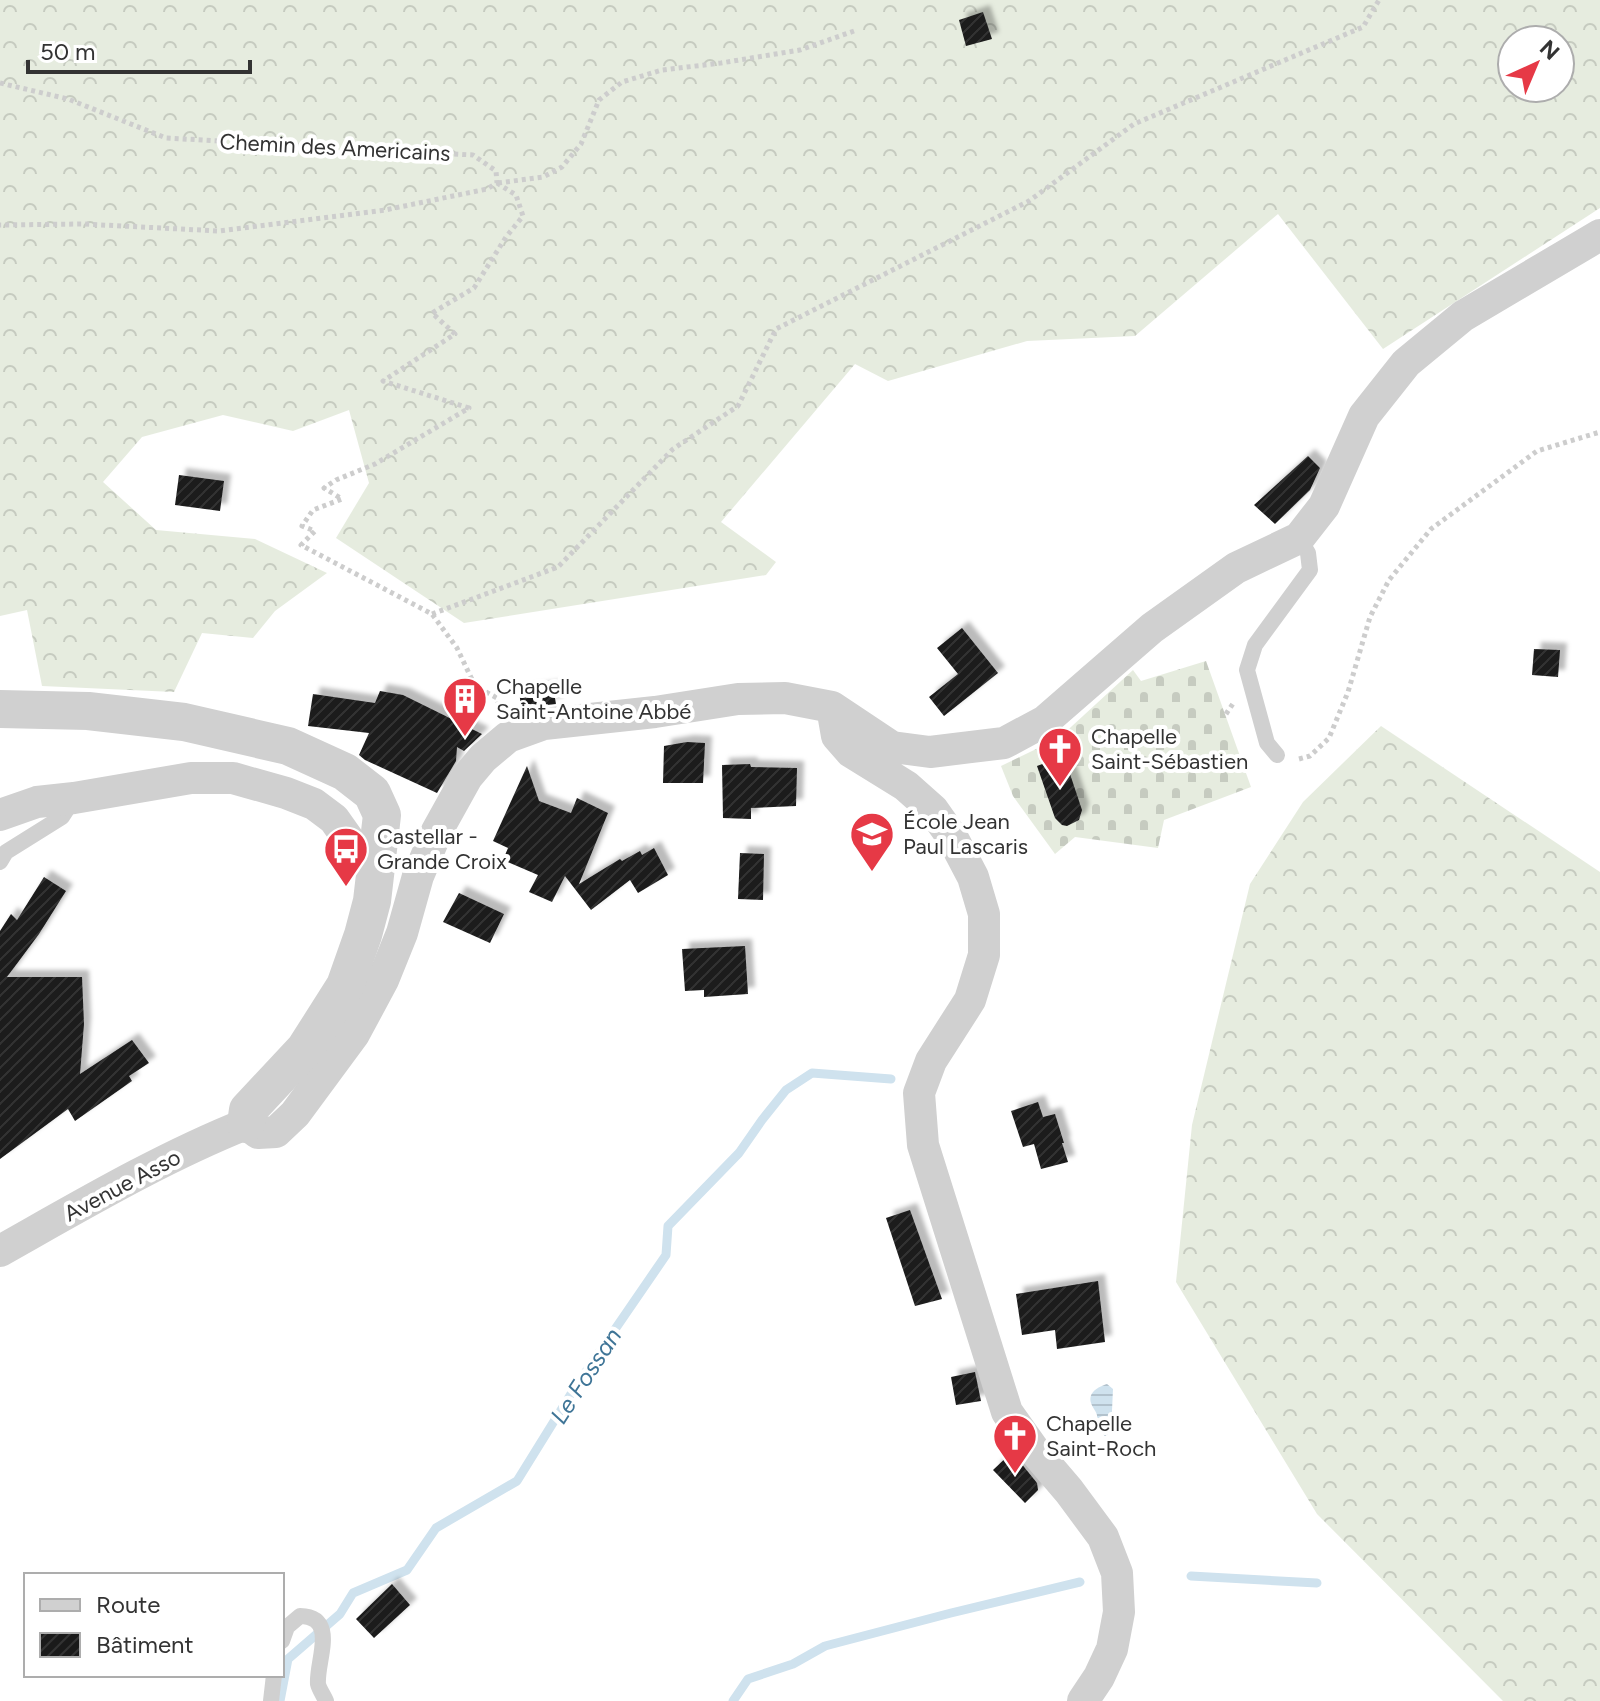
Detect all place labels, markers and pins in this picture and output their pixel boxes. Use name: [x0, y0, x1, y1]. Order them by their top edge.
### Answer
place label: Chapelle Saint-Antoine Abbé: [496, 673, 691, 725]
building icon: Chapelle Saint-Antoine Abbé: [441, 675, 489, 738]
place label: Chapelle Saint-Sébastien: [1091, 723, 1248, 775]
church icon: Chapelle Saint-Sébastien: [1036, 725, 1084, 788]
place label: École Jean Paul Lascaris: [903, 808, 1028, 860]
school or university icon: École Jean Paul Lascaris: [848, 810, 896, 873]
place label: Castellar - Grande Croix: [377, 823, 507, 875]
bus stop icon: Castellar - Grande Croix: [322, 825, 370, 888]
place label: Chapelle Saint-Roch: [1046, 1410, 1156, 1462]
church icon: Chapelle Saint-Roch: [991, 1412, 1039, 1475]

